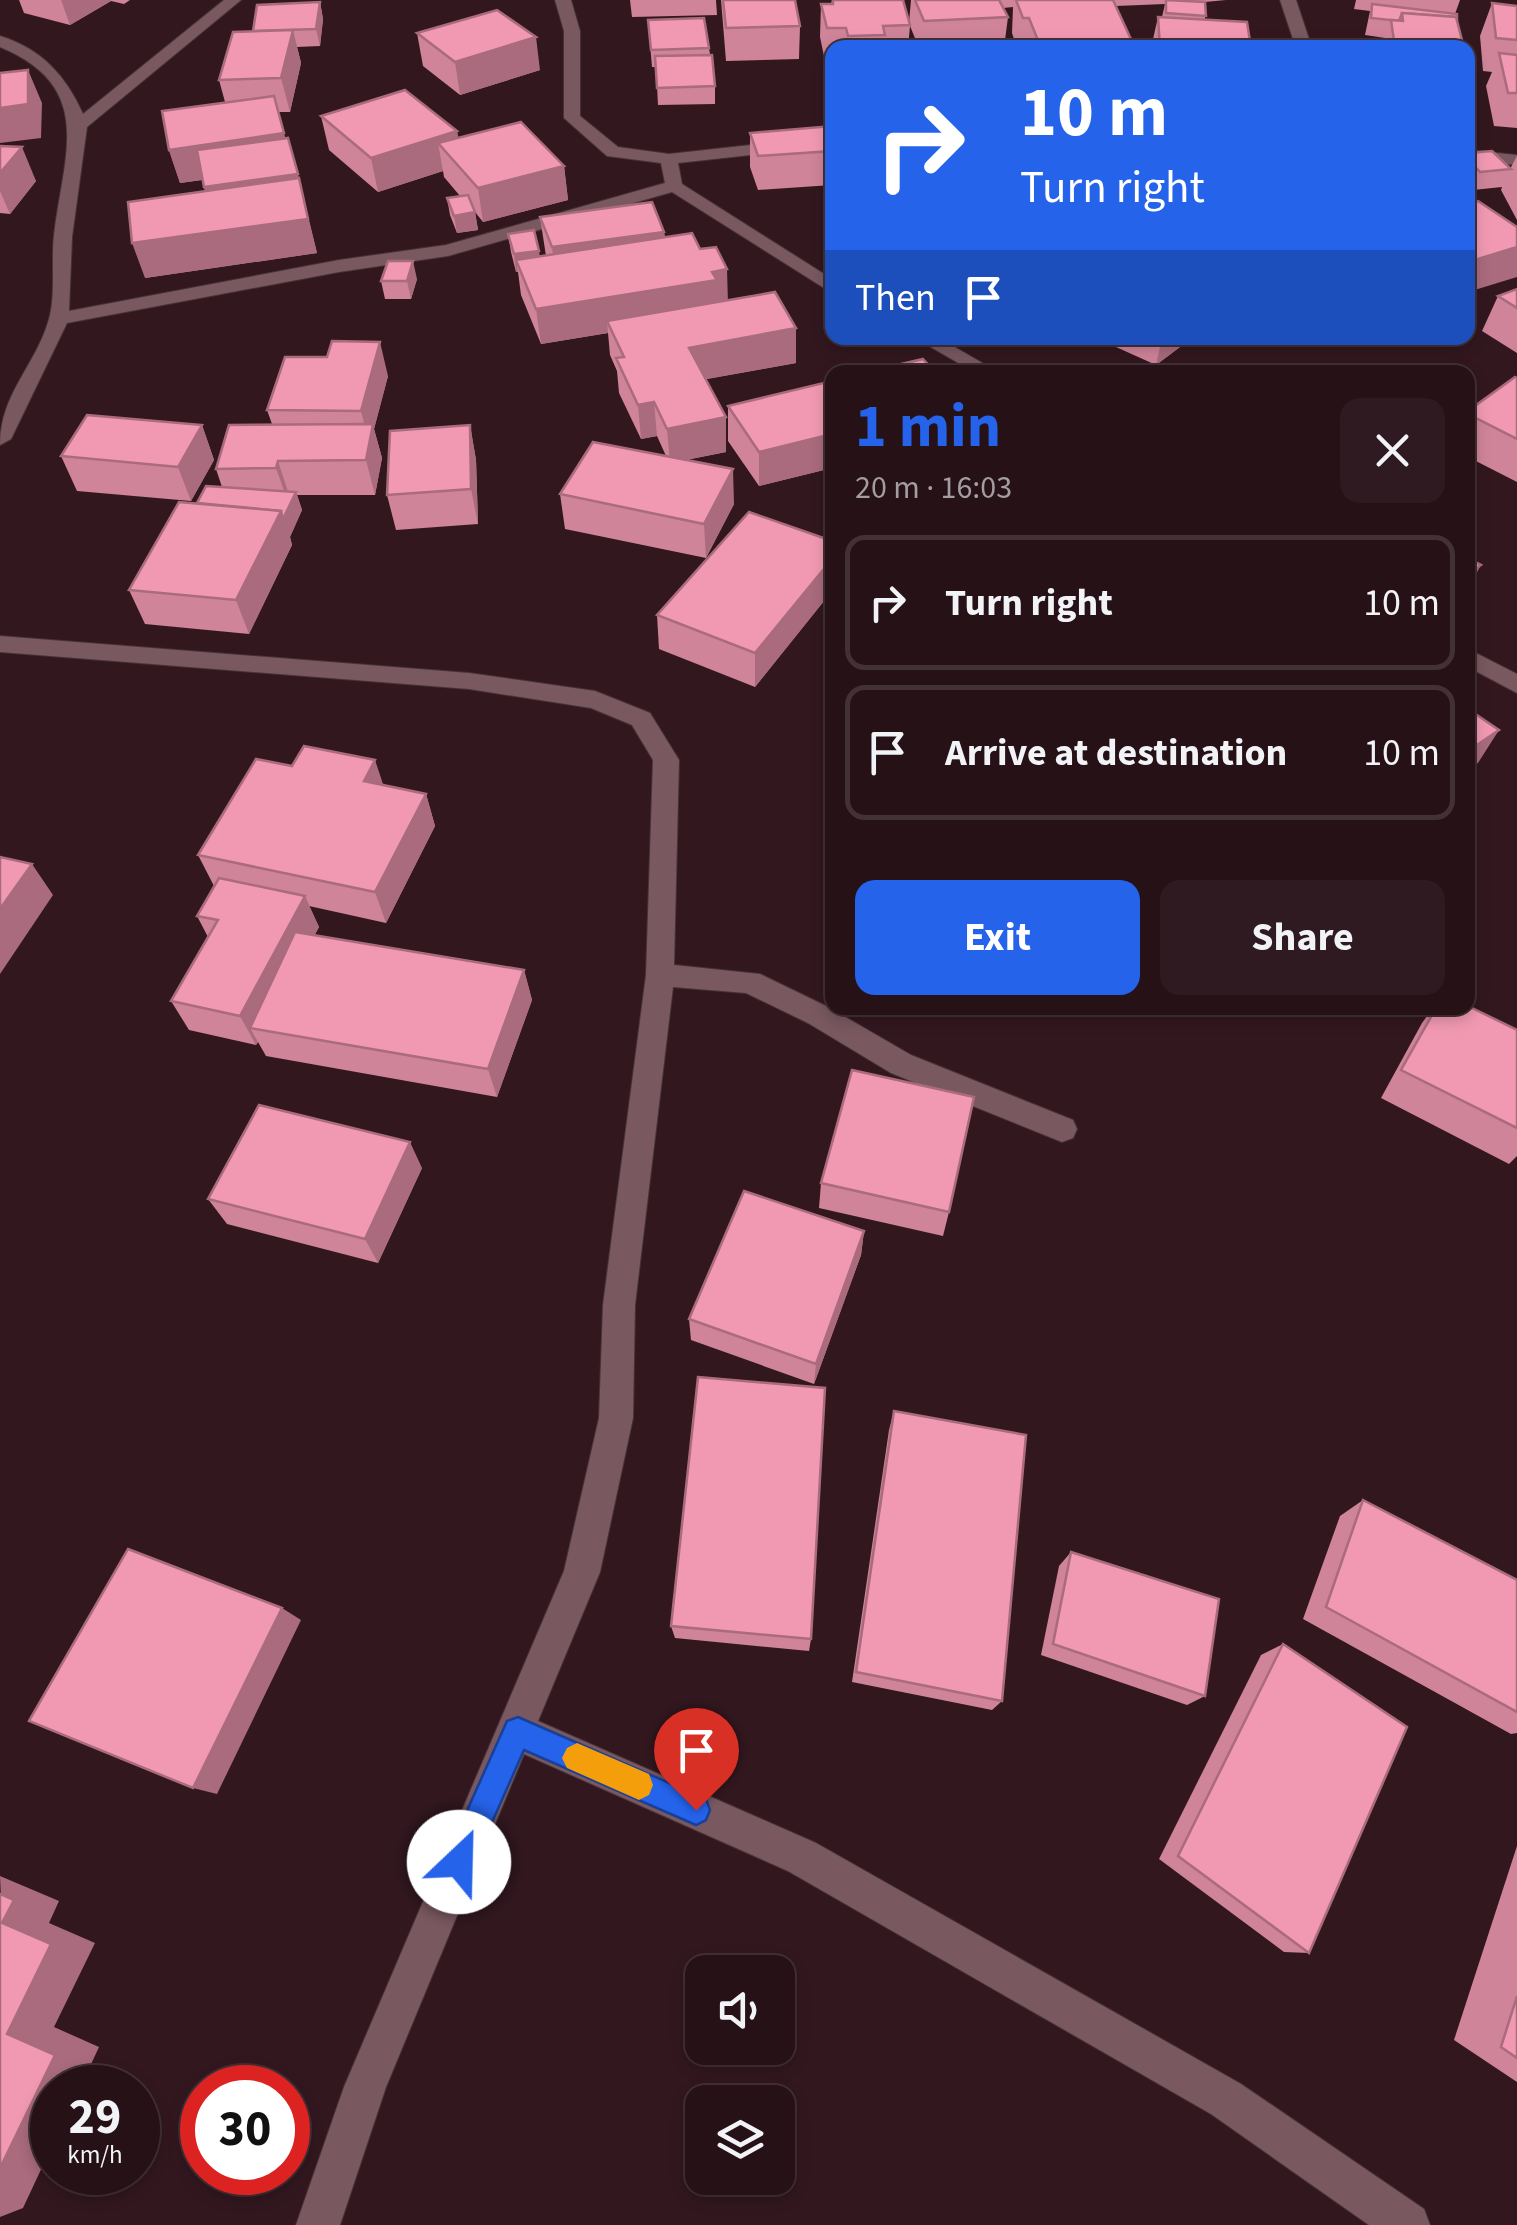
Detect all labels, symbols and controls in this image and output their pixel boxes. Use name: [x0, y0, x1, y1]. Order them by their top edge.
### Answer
text: 10 m: [1020, 63, 1168, 163]
icon: right: [855, 80, 985, 210]
text: Turn right: [1020, 156, 1205, 220]
icon: arrive: [956, 270, 1011, 325]
text: Then: [855, 271, 936, 325]
text: 1 min: [855, 385, 1001, 470]
button: close: [1340, 398, 1445, 503]
text: 20 m · 16:03: [855, 465, 1012, 511]
icon: right: [860, 575, 915, 630]
text: Turn right: [945, 576, 1113, 630]
text: 10 m: [1363, 576, 1440, 630]
icon: arrive: [860, 725, 915, 780]
text: Arrive at destination: [945, 726, 1287, 780]
text: 10 m: [1363, 726, 1440, 780]
button: Exit: [855, 880, 1140, 995]
button: Share: [1160, 880, 1445, 995]
pin: [654, 1708, 739, 1811]
icon: arrive: [669, 1723, 724, 1778]
position arrow: [407, 1810, 511, 1914]
map controls: [685, 1955, 795, 2195]
button: sound: [685, 1955, 795, 2065]
speed limit sign: 30: [180, 2065, 310, 2195]
text: 29: [69, 2082, 121, 2153]
button: layers: [685, 2085, 795, 2195]
text: km/h: [67, 2137, 123, 2173]

